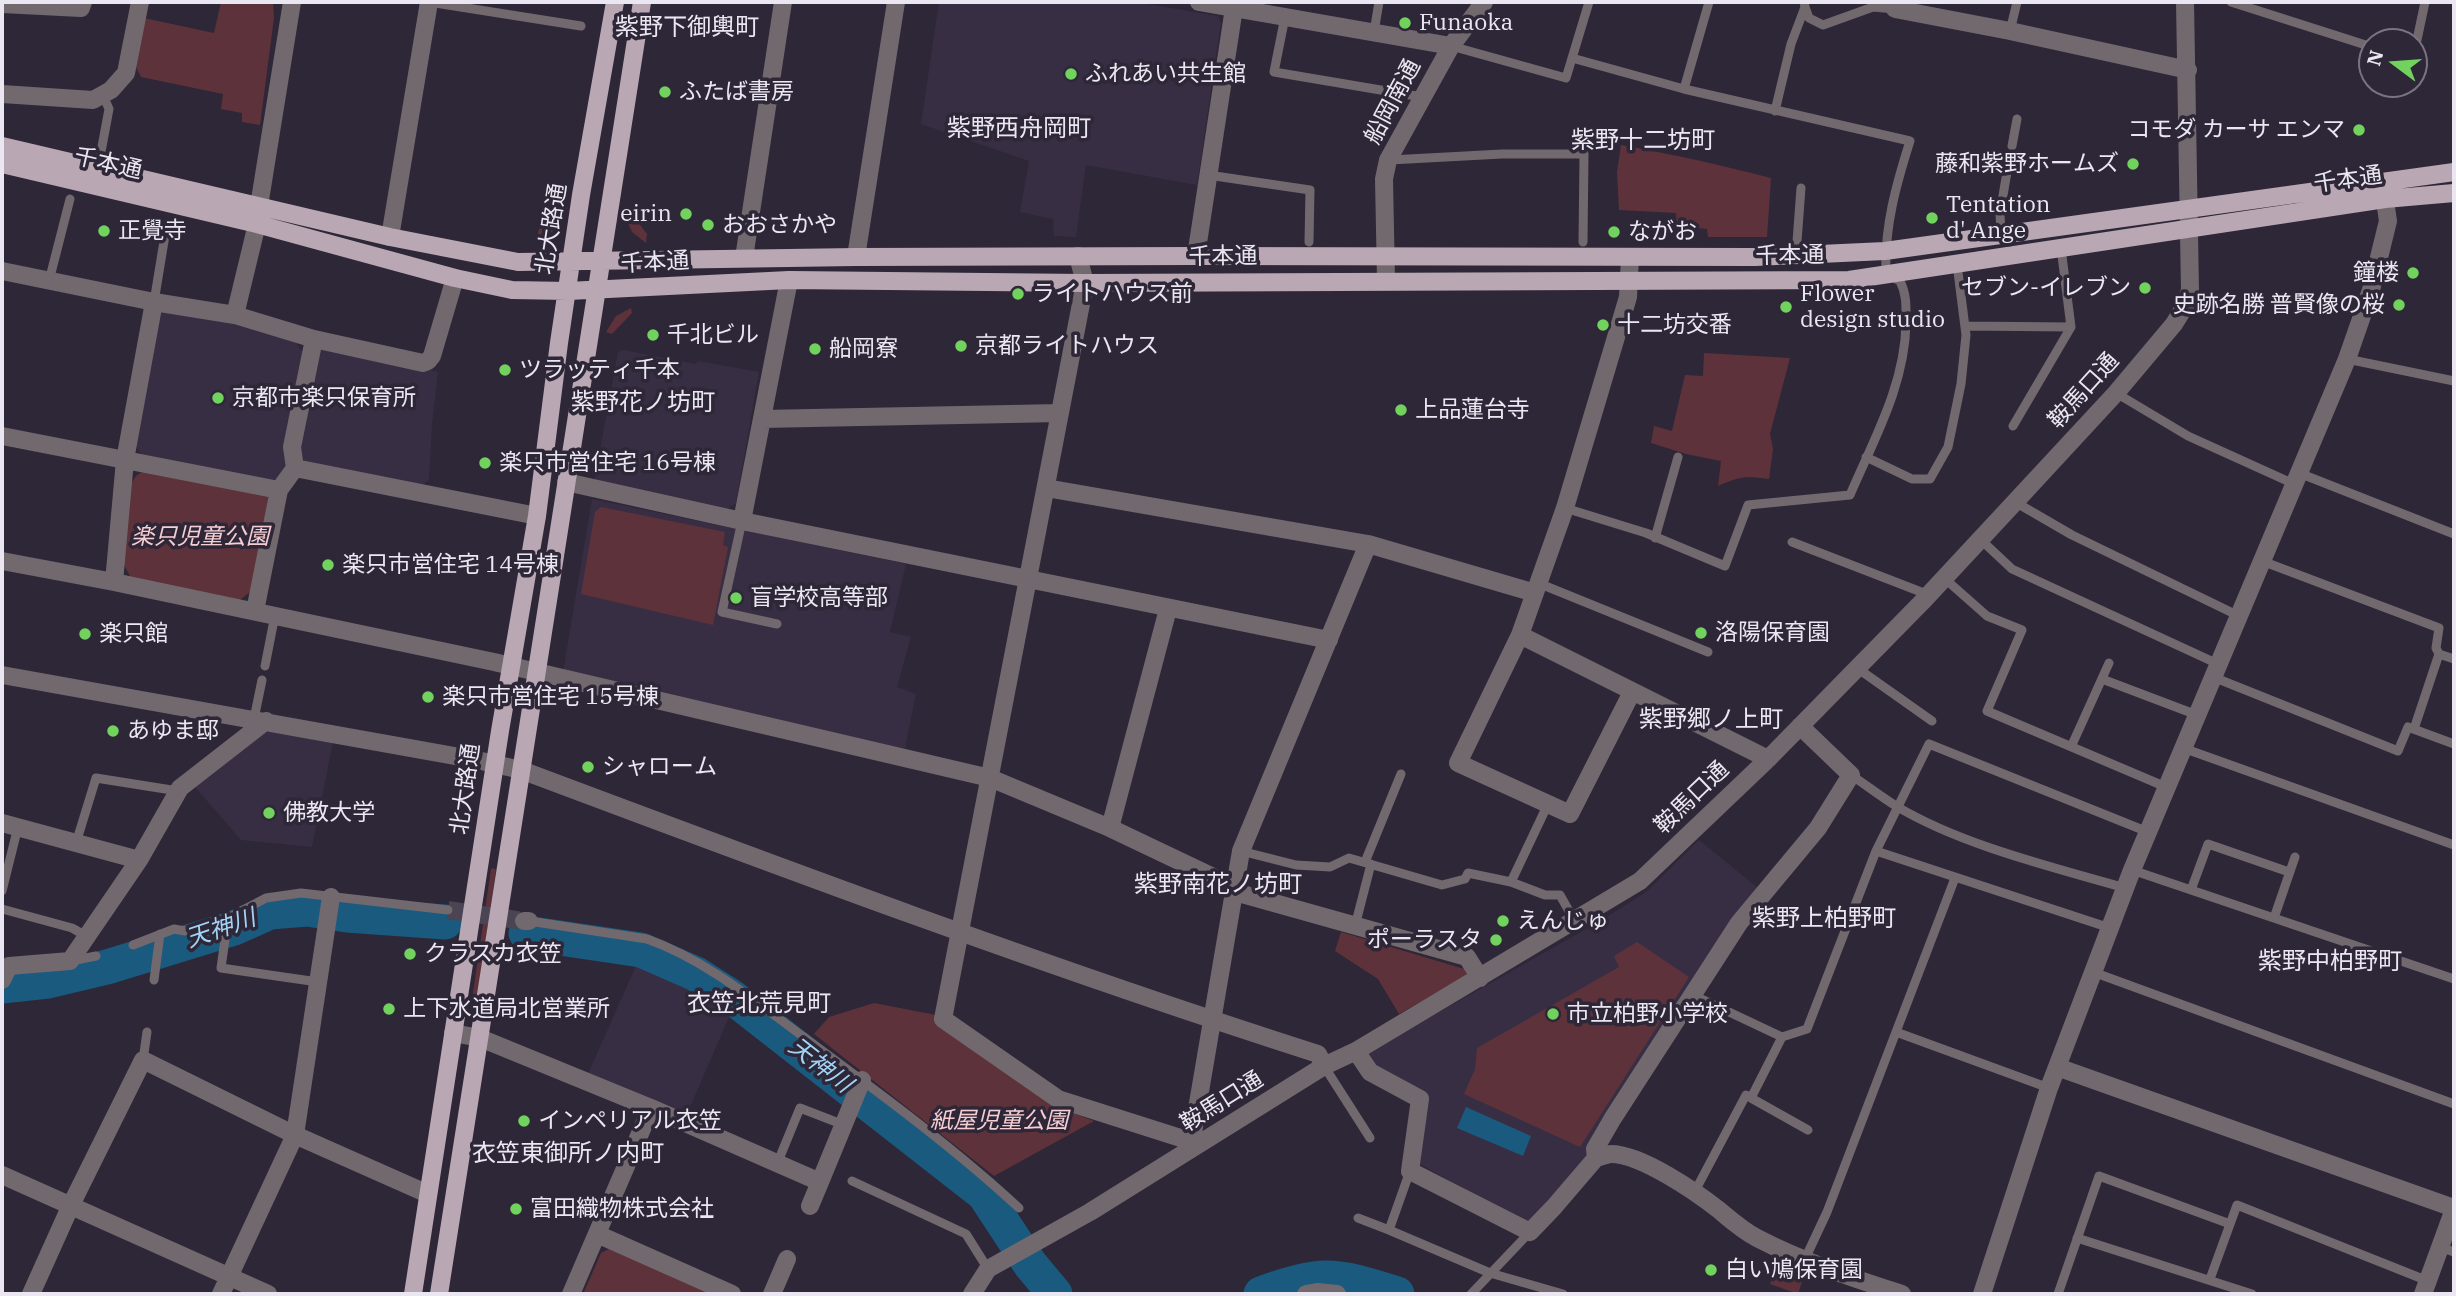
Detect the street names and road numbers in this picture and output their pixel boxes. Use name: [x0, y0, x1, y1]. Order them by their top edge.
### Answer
street label: 船岡南通: [1359, 55, 1427, 149]
street label: 千本通: [71, 143, 145, 185]
street label: 千本通: [2312, 162, 2384, 198]
street label: 北大路通: [531, 181, 573, 277]
street label: 千本通: [1755, 242, 1825, 270]
street label: 千本通: [1188, 243, 1258, 271]
street label: 千本通: [620, 247, 690, 279]
street label: 鞍馬口通: [2043, 348, 2125, 434]
street label: 北大路通: [446, 742, 486, 836]
street label: 鞍馬口通: [1649, 756, 1735, 840]
street label: 鞍馬口通: [1176, 1066, 1268, 1138]

